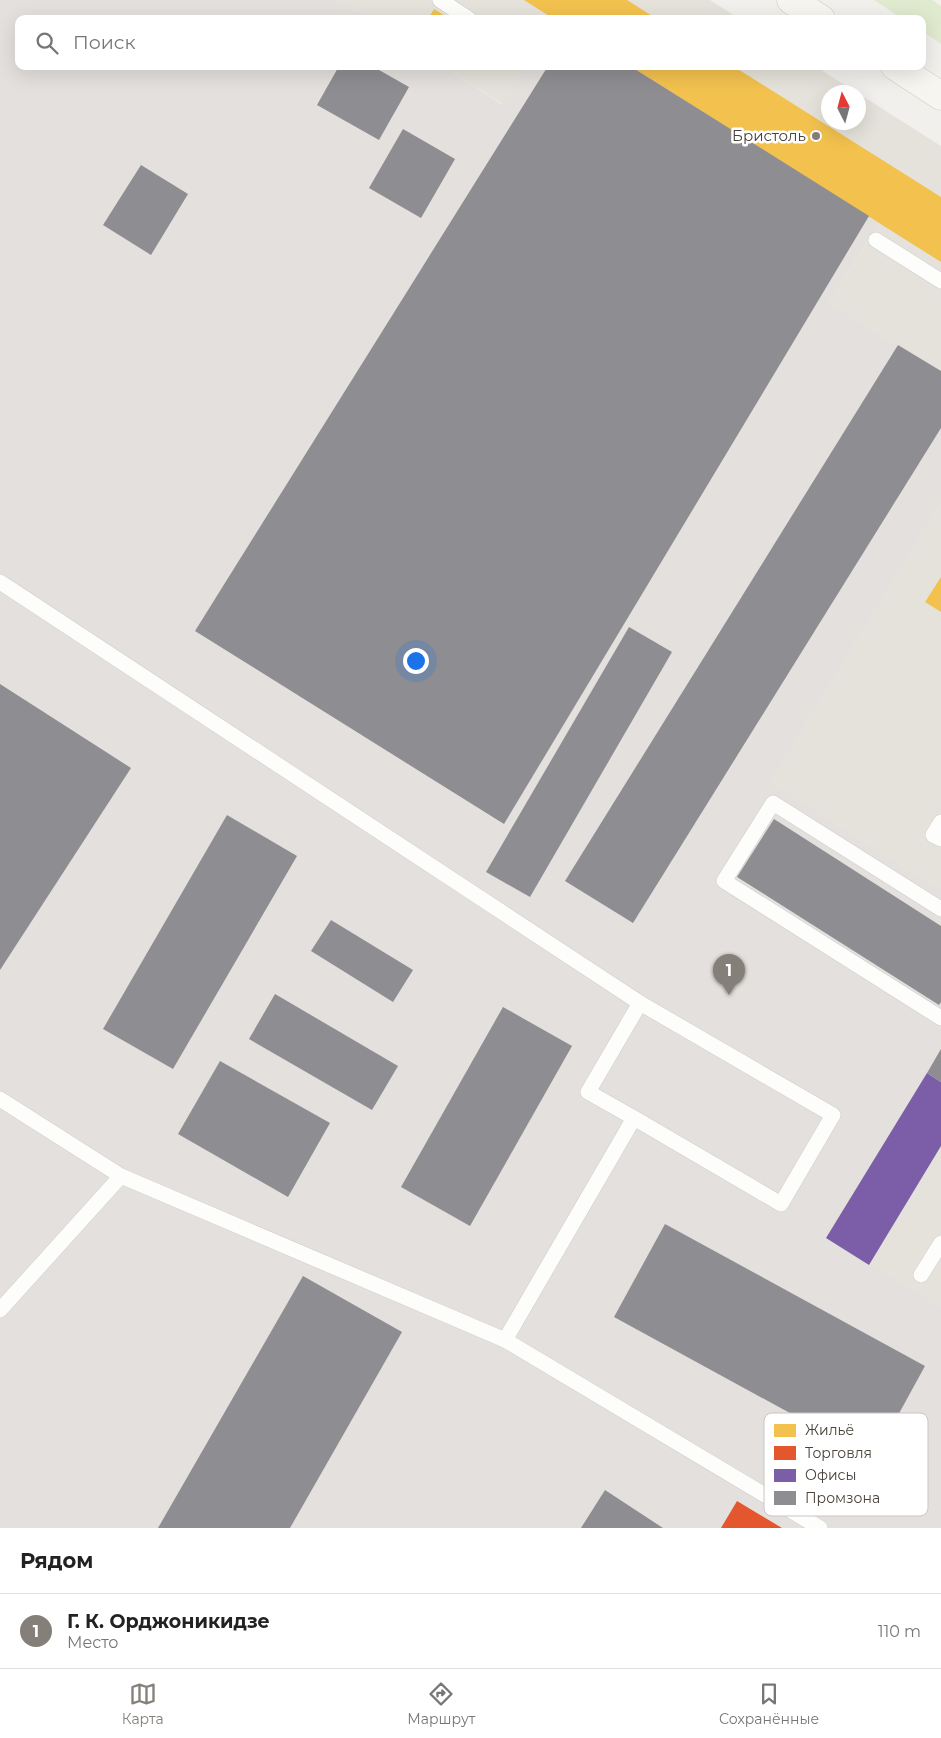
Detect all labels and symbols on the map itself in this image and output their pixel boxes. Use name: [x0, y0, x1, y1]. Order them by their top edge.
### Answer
north arrow: [821, 85, 866, 130]
place label: Бристоль: [732, 126, 806, 145]
marker: Бристоль: [810, 130, 822, 142]
your location: [403, 648, 429, 674]
pin: 1: [713, 954, 745, 995]
legend: [764, 1413, 928, 1516]
text: Жильё: [805, 1421, 854, 1439]
text: Торговля: [805, 1444, 872, 1462]
text: Офисы: [805, 1466, 856, 1484]
text: Промзона: [805, 1489, 880, 1507]

